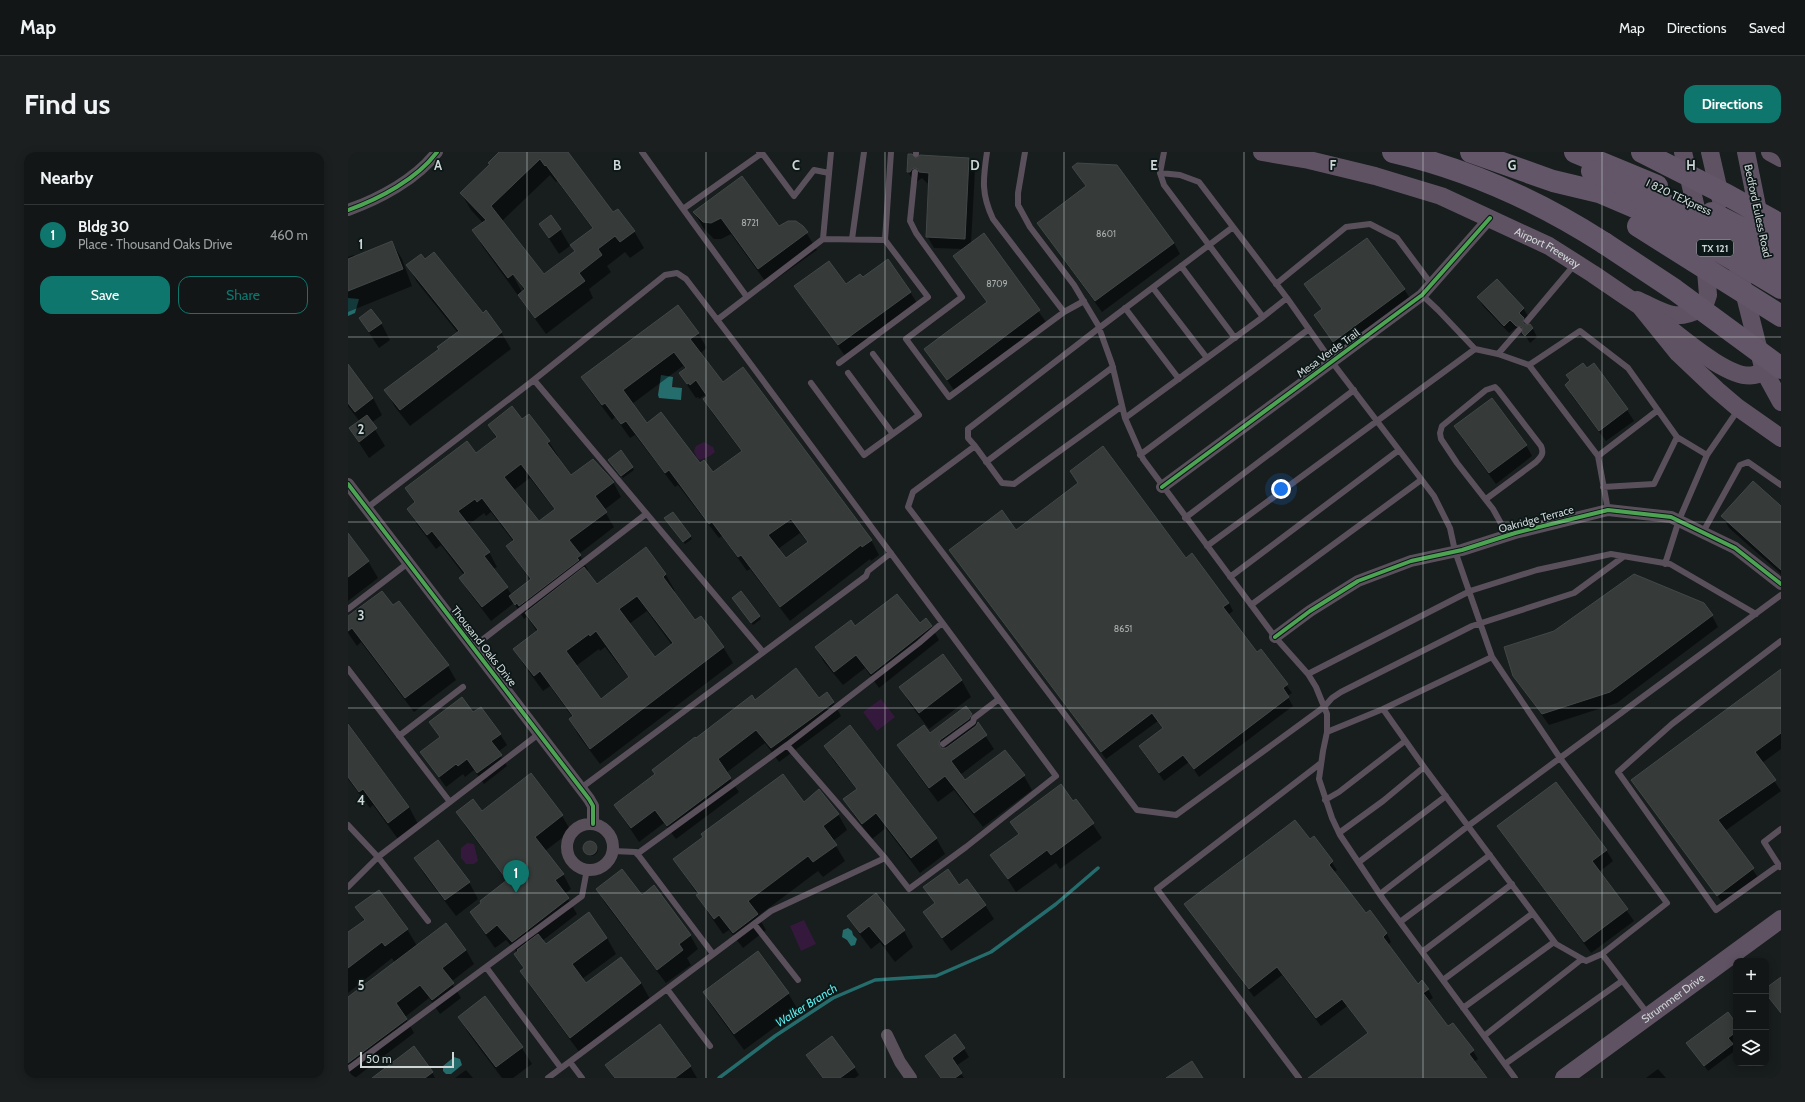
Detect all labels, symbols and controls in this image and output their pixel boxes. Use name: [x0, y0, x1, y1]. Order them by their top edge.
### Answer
text: Map: [20, 16, 56, 39]
text: Map: [1619, 19, 1645, 37]
text: Directions: [1667, 19, 1727, 37]
text: Saved: [1749, 19, 1785, 37]
button: Directions: [1684, 85, 1781, 123]
text: Find us: [24, 87, 110, 121]
text: A: [434, 157, 443, 173]
text: B: [613, 157, 621, 173]
text: C: [792, 157, 800, 173]
text: D: [970, 157, 980, 173]
text: E: [1150, 157, 1158, 173]
text: F: [1330, 157, 1337, 173]
text: G: [1508, 157, 1517, 173]
text: H: [1686, 157, 1696, 173]
street label: Bedford Euless Road: [1741, 163, 1775, 259]
text: Nearby: [40, 168, 93, 188]
street label: I 820 TEXpress: [1644, 176, 1714, 218]
house number: 8721: [741, 217, 759, 228]
text: Bldg 30: [78, 218, 129, 236]
street label: Airport Freeway: [1512, 224, 1583, 271]
text: 1: [51, 227, 55, 243]
text: 460 m: [270, 227, 308, 243]
house number: 8601: [1096, 228, 1116, 239]
text: Place · Thousand Oaks Drive: [78, 236, 232, 252]
text: 1: [359, 236, 363, 252]
road number: TX 121: [1697, 240, 1733, 256]
button: Save: [40, 276, 170, 314]
button: Share: [178, 276, 308, 314]
house number: 8709: [986, 278, 1008, 289]
street label: Mesa Verde Trail: [1294, 325, 1363, 381]
text: 2: [358, 421, 365, 437]
your location: [1271, 479, 1291, 499]
street label: Oakridge Terrace: [1497, 502, 1576, 536]
street label: Thousand Oaks Drive: [448, 603, 520, 689]
text: 3: [357, 607, 365, 623]
house number: 8651: [1114, 623, 1132, 634]
text: 4: [357, 792, 365, 808]
pin: 1: [503, 860, 529, 893]
map controls: [1733, 958, 1769, 1066]
button: +: [1733, 958, 1769, 994]
street label: Strummer Drive: [1639, 970, 1708, 1026]
text: 5: [358, 977, 365, 993]
water label: Walker Branch: [772, 980, 840, 1030]
button: −: [1733, 994, 1769, 1030]
button: layers: [1733, 1030, 1769, 1066]
scale bar: [360, 1050, 454, 1069]
text: 50 m: [366, 1052, 392, 1066]

